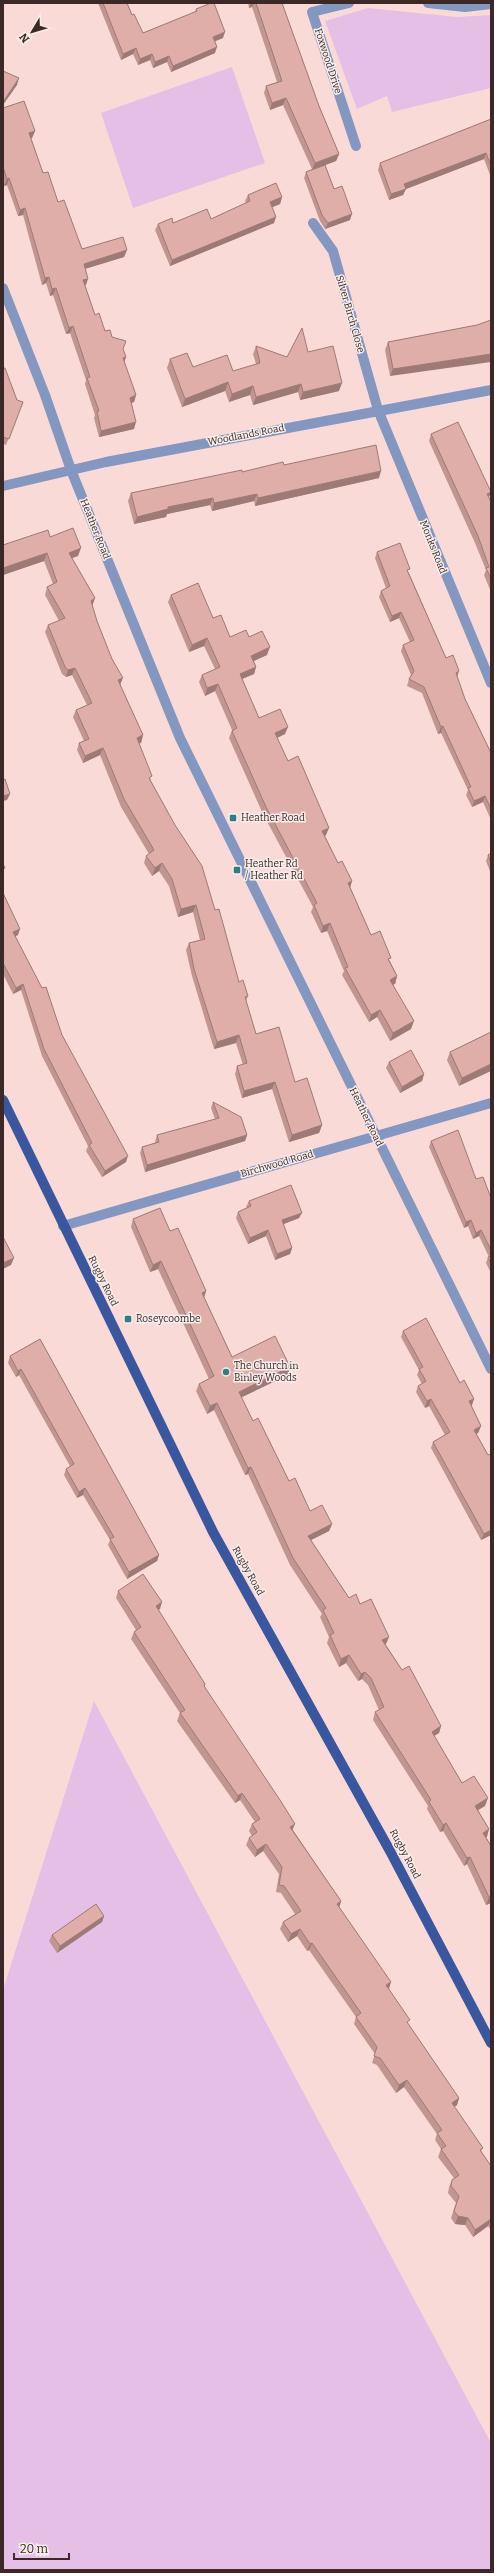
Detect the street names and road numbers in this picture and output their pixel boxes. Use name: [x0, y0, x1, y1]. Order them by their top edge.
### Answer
street label: Foxwood Drive: [312, 27, 344, 95]
street label: Silver Birch Close: [333, 274, 367, 354]
street label: Woodlands Road: [207, 422, 285, 448]
street label: Heather Road: [77, 497, 113, 561]
street label: Monks Road: [417, 519, 449, 575]
street label: Heather Road: [347, 1086, 385, 1148]
street label: Birchwood Road: [239, 1148, 315, 1180]
street label: Rugby Road: [86, 1254, 120, 1308]
street label: Rugby Road: [230, 1544, 266, 1598]
street label: Rugby Road: [387, 1827, 423, 1881]

